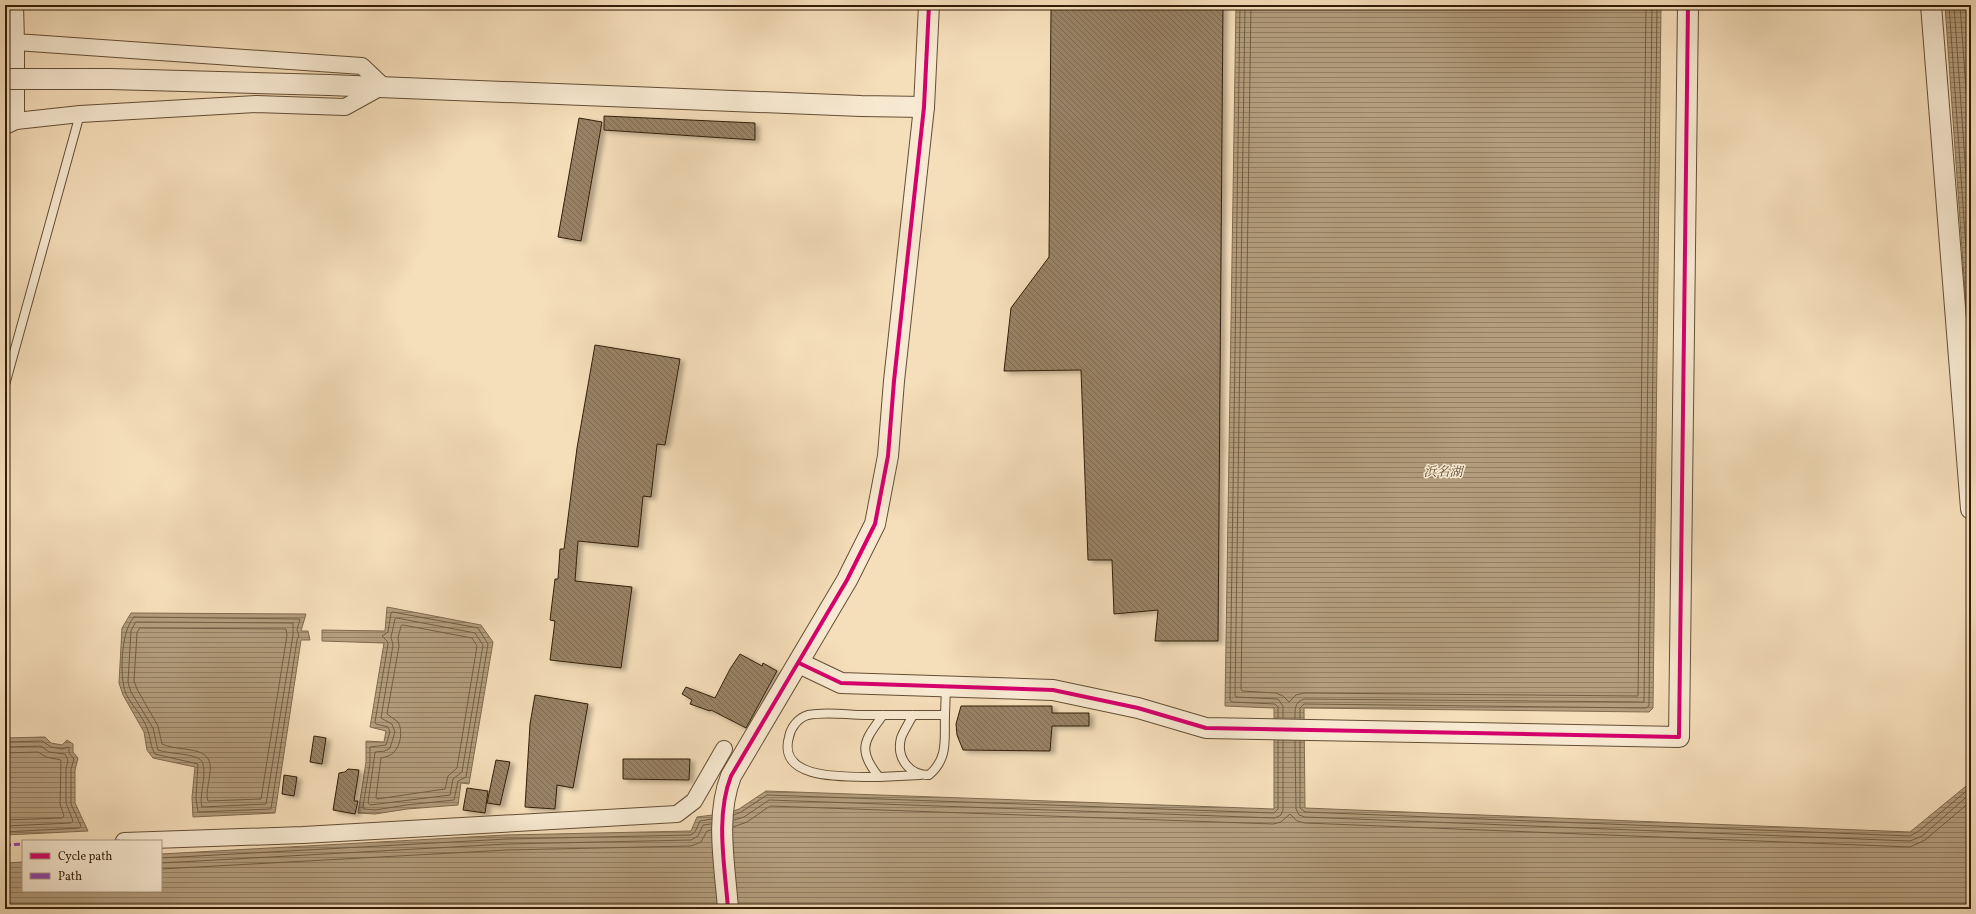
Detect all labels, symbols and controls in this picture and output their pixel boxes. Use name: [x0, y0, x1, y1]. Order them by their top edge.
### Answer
water label: 浜名湖: [1423, 464, 1464, 482]
legend: [22, 840, 162, 892]
text: Cycle path: [58, 849, 113, 865]
text: Path: [58, 869, 82, 885]

